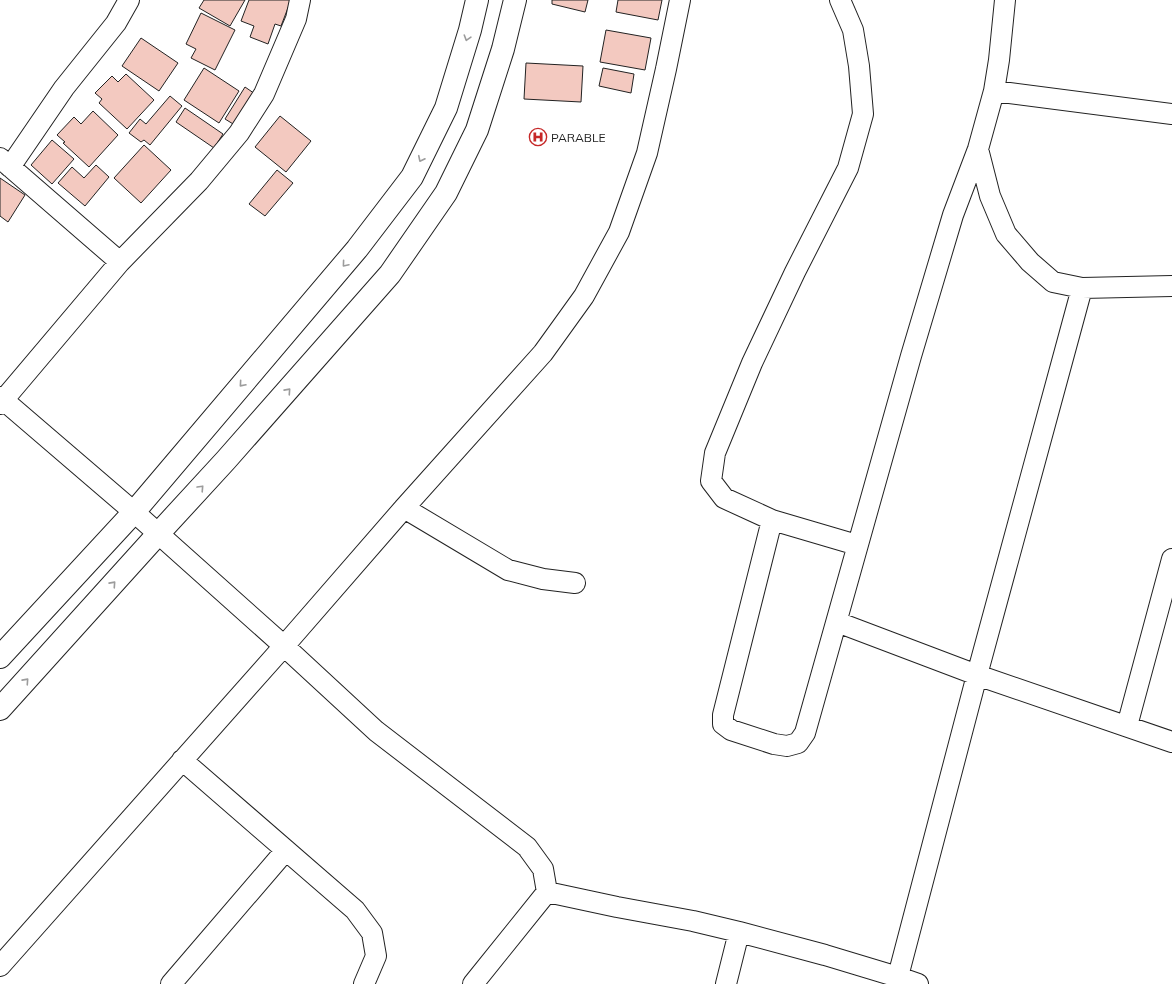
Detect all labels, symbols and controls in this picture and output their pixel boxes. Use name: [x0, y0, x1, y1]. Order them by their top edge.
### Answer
one-way arrow: [463, 34, 472, 41]
hospital icon: PARABLE: [528, 127, 548, 147]
place label: PARABLE: [551, 130, 606, 145]
one-way arrow: [418, 155, 426, 162]
one-way arrow: [342, 259, 349, 266]
one-way arrow: [240, 379, 247, 387]
one-way arrow: [283, 388, 290, 396]
one-way arrow: [196, 485, 204, 493]
one-way arrow: [109, 581, 116, 589]
one-way arrow: [22, 678, 29, 685]

